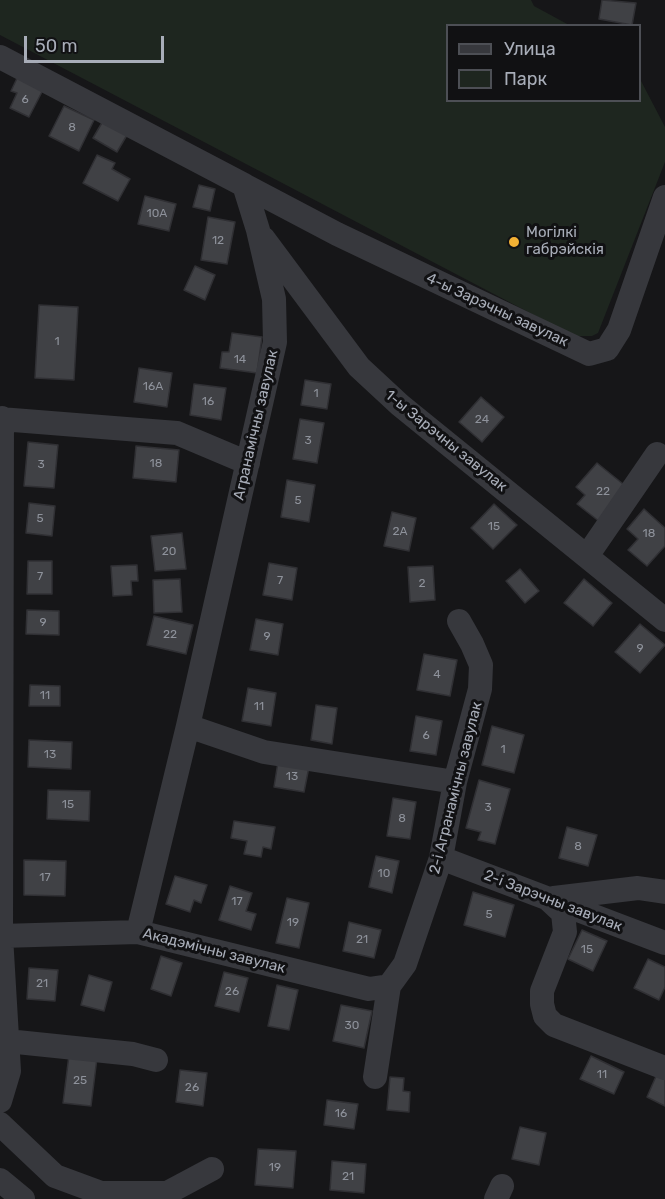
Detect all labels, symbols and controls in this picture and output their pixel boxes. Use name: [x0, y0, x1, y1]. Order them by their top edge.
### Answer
scale bar: [27, 24, 166, 62]
legend: [446, 24, 641, 102]
text: 50 m: [35, 35, 78, 57]
text: Улица: [504, 38, 556, 60]
text: Парк: [504, 68, 547, 90]
house number: 6: [21, 93, 29, 107]
house number: 8: [68, 121, 76, 135]
house number: 10А: [147, 207, 167, 221]
place label: Могілкі габрэйскія: [526, 224, 604, 259]
house number: 12: [212, 234, 224, 248]
marker: Могілкі габрэйскія: [507, 235, 521, 249]
street label: 4-ы Зарэчны завулак: [423, 269, 571, 351]
house number: 1: [54, 335, 60, 349]
street label: Агранамічны завулак: [230, 348, 282, 502]
house number: 14: [234, 353, 246, 367]
house number: 16А: [143, 380, 163, 394]
street label: 1-ы Зарэчны завулак: [381, 386, 511, 496]
house number: 1: [313, 387, 319, 401]
house number: 16: [202, 395, 214, 409]
house number: 24: [475, 413, 489, 427]
house number: 3: [304, 434, 312, 448]
house number: 18: [150, 457, 162, 471]
house number: 3: [37, 458, 45, 472]
house number: 22: [596, 485, 610, 499]
house number: 5: [294, 494, 302, 508]
house number: 5: [36, 512, 44, 526]
house number: 15: [488, 520, 500, 534]
house number: 2А: [392, 525, 408, 539]
house number: 18: [643, 527, 655, 541]
house number: 20: [162, 545, 176, 559]
house number: 7: [37, 570, 43, 584]
house number: 7: [277, 574, 283, 588]
house number: 2: [418, 577, 426, 591]
house number: 9: [39, 616, 47, 630]
house number: 22: [163, 628, 177, 642]
house number: 9: [263, 630, 271, 644]
house number: 9: [636, 642, 644, 656]
house number: 4: [433, 668, 441, 682]
house number: 11: [40, 689, 50, 703]
house number: 11: [254, 700, 264, 714]
street label: 2-і Агранамічны завулак: [426, 700, 486, 876]
house number: 6: [422, 729, 430, 743]
house number: 1: [500, 743, 506, 757]
house number: 13: [44, 748, 56, 762]
house number: 13: [286, 770, 298, 784]
house number: 15: [62, 798, 74, 812]
house number: 3: [484, 801, 492, 815]
house number: 8: [398, 812, 406, 826]
house number: 8: [574, 840, 582, 854]
street label: 2-і Зарэчны завулак: [481, 866, 625, 936]
house number: 10: [378, 867, 390, 881]
house number: 17: [39, 871, 51, 885]
house number: 17: [231, 895, 243, 909]
house number: 5: [485, 908, 493, 922]
house number: 19: [287, 916, 299, 930]
street label: Акадэмічны завулак: [141, 925, 287, 977]
house number: 21: [356, 933, 368, 947]
house number: 15: [581, 943, 593, 957]
house number: 21: [36, 977, 48, 991]
house number: 26: [225, 985, 239, 999]
house number: 30: [345, 1019, 359, 1033]
house number: 11: [597, 1068, 607, 1082]
house number: 25: [73, 1074, 87, 1088]
house number: 26: [185, 1081, 199, 1095]
house number: 16: [335, 1107, 347, 1121]
house number: 19: [269, 1161, 281, 1175]
house number: 21: [342, 1170, 354, 1184]

